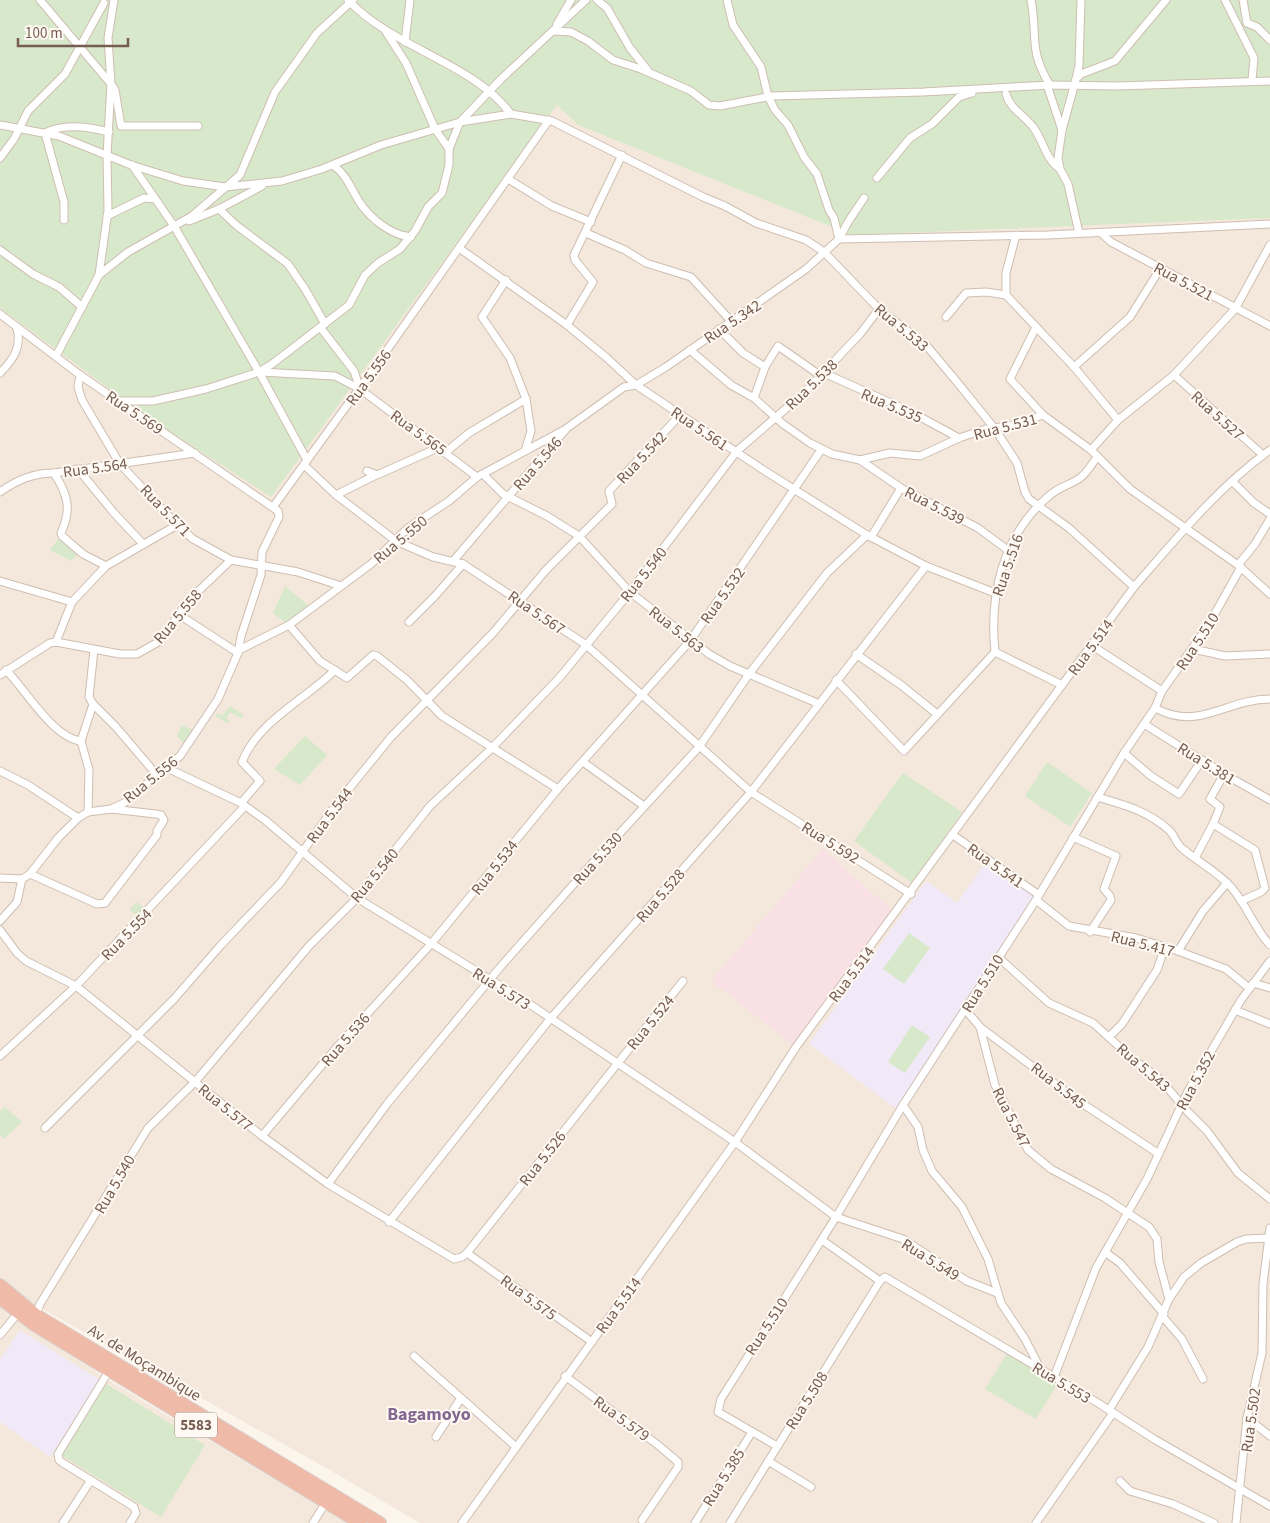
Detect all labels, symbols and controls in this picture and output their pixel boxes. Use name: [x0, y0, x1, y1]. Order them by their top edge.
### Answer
scale bar: [18, 15, 128, 47]
text: 100 m: [25, 23, 63, 44]
street label: Rua 5.521: [1150, 257, 1217, 307]
street label: Rua 5.342: [700, 295, 766, 349]
street label: Rua 5.533: [869, 298, 933, 357]
street label: Rua 5.556: [341, 345, 397, 410]
street label: Rua 5.538: [781, 354, 843, 415]
street label: Rua 5.535: [857, 383, 926, 429]
street label: Rua 5.569: [101, 386, 168, 440]
street label: Rua 5.527: [1186, 386, 1249, 446]
street label: Rua 5.561: [666, 402, 733, 456]
street label: Rua 5.565: [386, 405, 451, 461]
street label: Rua 5.531: [971, 408, 1039, 446]
street label: Rua 5.542: [612, 426, 672, 489]
street label: Rua 5.546: [508, 432, 567, 495]
street label: Rua 5.564: [61, 453, 129, 483]
street label: Rua 5.571: [135, 480, 196, 542]
street label: Rua 5.539: [901, 481, 968, 530]
street label: Rua 5.550: [369, 510, 433, 569]
street label: Rua 5.516: [987, 531, 1029, 600]
street label: Rua 5.540: [615, 542, 672, 607]
street label: Rua 5.532: [695, 563, 750, 628]
street label: Rua 5.558: [148, 585, 207, 649]
street label: Rua 5.567: [503, 586, 570, 640]
street label: Rua 5.563: [644, 601, 709, 658]
street label: Rua 5.510: [1171, 608, 1225, 675]
street label: Rua 5.514: [1063, 615, 1119, 680]
street label: Rua 5.381: [1173, 737, 1240, 790]
street label: Rua 5.556: [118, 751, 183, 809]
street label: Rua 5.544: [301, 783, 358, 848]
street label: Rua 5.592: [797, 816, 864, 869]
street label: Rua 5.530: [568, 827, 628, 890]
street label: Rua 5.534: [466, 835, 523, 900]
street label: Rua 5.541: [963, 838, 1028, 893]
street label: Rua 5.540: [345, 844, 404, 908]
street label: Rua 5.528: [631, 864, 690, 927]
street label: Rua 5.554: [96, 904, 157, 966]
street label: Rua 5.417: [1109, 925, 1177, 962]
street label: Rua 5.514: [823, 942, 880, 1007]
street label: Rua 5.510: [956, 950, 1009, 1017]
street label: Rua 5.573: [468, 962, 535, 1015]
street label: Rua 5.524: [622, 990, 680, 1055]
street label: Rua 5.536: [316, 1008, 375, 1071]
street label: Rua 5.543: [1112, 1038, 1175, 1097]
street label: Rua 5.352: [1171, 1047, 1221, 1114]
street label: Rua 5.545: [1026, 1057, 1091, 1114]
street label: Rua 5.577: [193, 1079, 258, 1137]
street label: Rua 5.547: [987, 1084, 1036, 1151]
street label: Rua 5.526: [514, 1126, 571, 1191]
street label: Rua 5.540: [89, 1151, 141, 1218]
street label: Rua 5.549: [897, 1233, 964, 1286]
street label: Rua 5.575: [496, 1270, 561, 1326]
street label: Rua 5.514: [591, 1273, 647, 1338]
street label: Rua 5.510: [740, 1293, 794, 1360]
street label: Av. de Moçambique: [84, 1319, 205, 1407]
street label: Rua 5.553: [1028, 1357, 1095, 1409]
street label: Rua 5.508: [780, 1367, 833, 1434]
street label: Rua 5.502: [1236, 1386, 1266, 1454]
street label: Rua 5.579: [589, 1391, 654, 1447]
district label: Bagamoyo: [387, 1402, 471, 1427]
road number: 5583: [175, 1412, 217, 1438]
street label: Rua 5.385: [697, 1444, 750, 1511]

